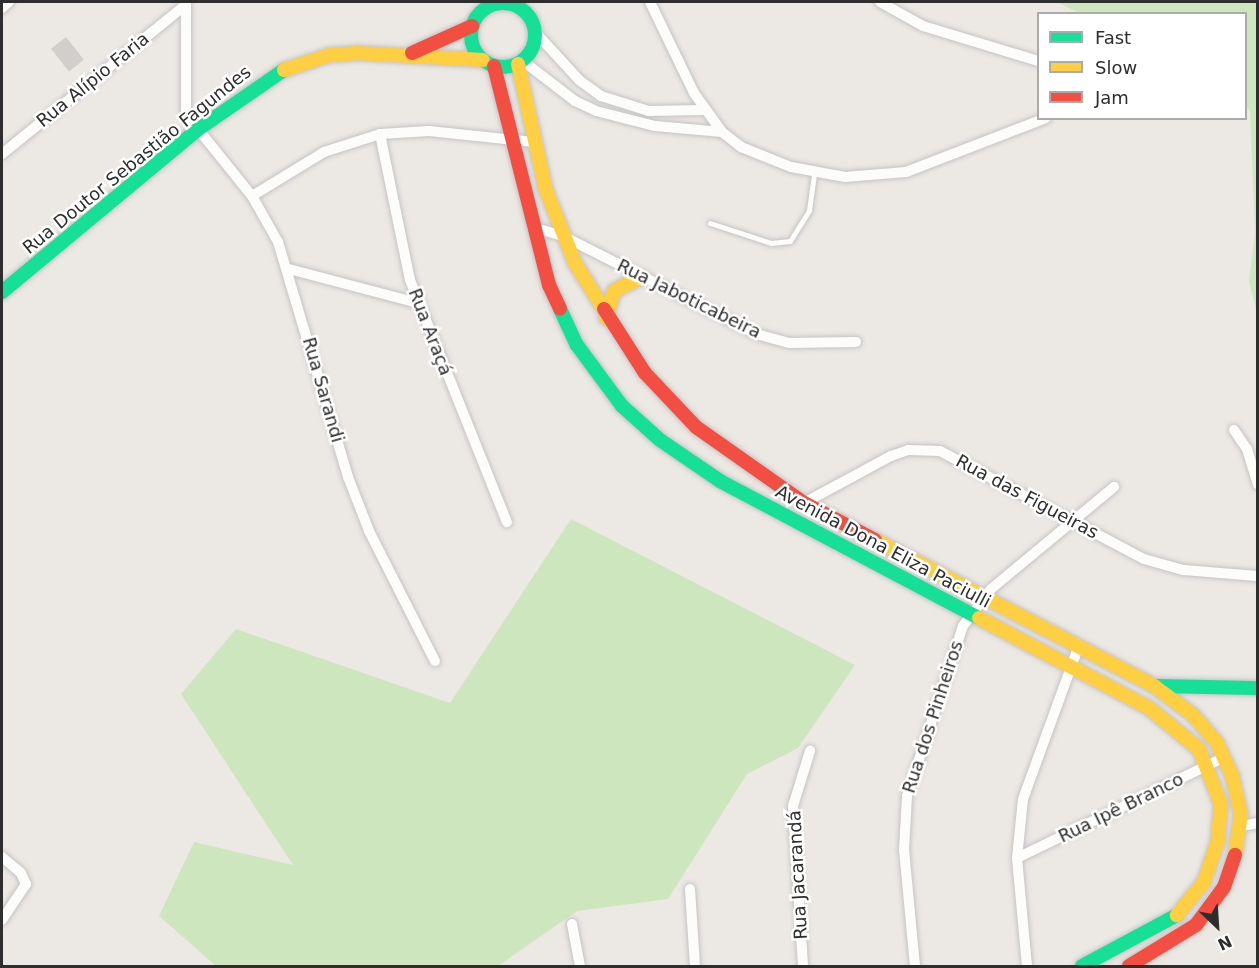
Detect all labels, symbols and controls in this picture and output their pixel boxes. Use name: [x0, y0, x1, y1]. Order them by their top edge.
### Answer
legend: [1037, 12, 1247, 120]
text: Fast: [1095, 27, 1131, 48]
street label: Rua Alípio Faria: [32, 28, 154, 132]
text: Slow: [1095, 57, 1137, 78]
street label: Rua Doutor Sebastião Fagundes: [19, 61, 255, 259]
text: Jam: [1095, 87, 1129, 108]
street label: Rua Jaboticabeira: [613, 255, 765, 343]
street label: Rua Araçá: [404, 285, 456, 379]
street label: Rua Sarandi: [298, 335, 348, 445]
street label: Rua das Figueiras: [952, 450, 1102, 544]
street label: Avenida Dona Eliza Paciulli: [772, 481, 994, 613]
street label: Rua dos Pinheiros: [898, 638, 968, 796]
street label: Rua Ipê Branco: [1055, 768, 1187, 848]
street label: Rua Jacarandá: [784, 810, 812, 940]
north arrow: [1187, 896, 1247, 956]
text: N: [1215, 931, 1235, 954]

